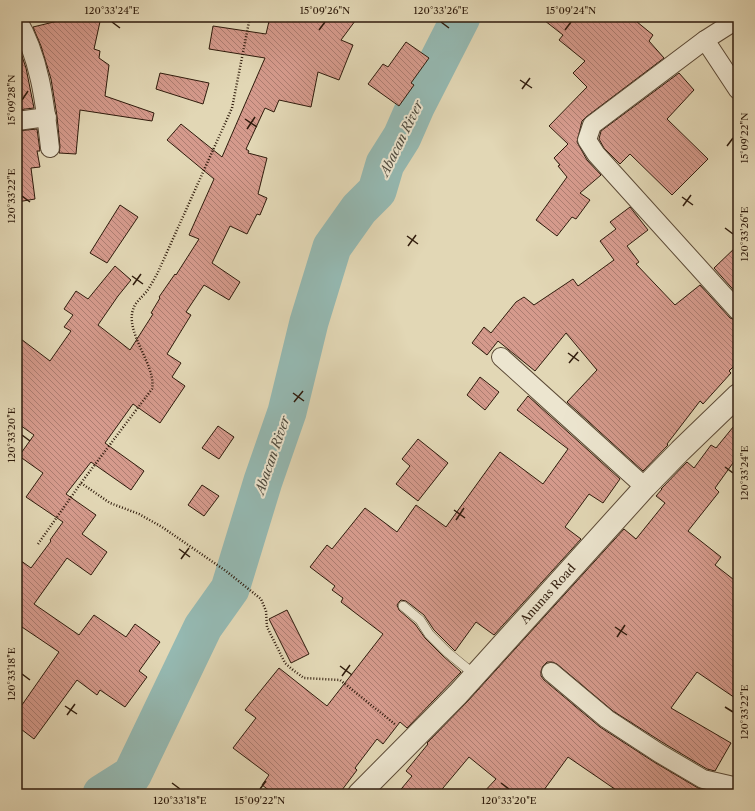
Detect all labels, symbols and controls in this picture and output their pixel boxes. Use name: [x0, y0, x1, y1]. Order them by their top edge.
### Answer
text: 120°33'24"E: [85, 4, 139, 17]
text: 15°09'26"N: [300, 4, 350, 17]
text: 120°33'26"E: [414, 4, 468, 17]
text: 15°09'24"N: [546, 4, 596, 17]
text: 15°09'28"N: [5, 75, 18, 125]
water label: Abacan River: [375, 97, 427, 180]
text: 15°09'22"N: [738, 113, 751, 163]
text: 120°33'22"E: [5, 168, 18, 223]
text: 120°33'26"E: [738, 207, 751, 261]
text: 120°33'20"E: [5, 407, 18, 463]
water label: Abacan River: [250, 413, 293, 498]
text: 120°33'24"E: [738, 446, 751, 500]
street label: Anunas Road: [516, 560, 579, 628]
text: 120°33'18"E: [5, 647, 18, 701]
text: 120°33'22"E: [738, 684, 751, 739]
text: 120°33'18"E: [153, 794, 207, 807]
text: 15°09'22"N: [235, 794, 285, 807]
text: 120°33'20"E: [481, 794, 537, 807]

